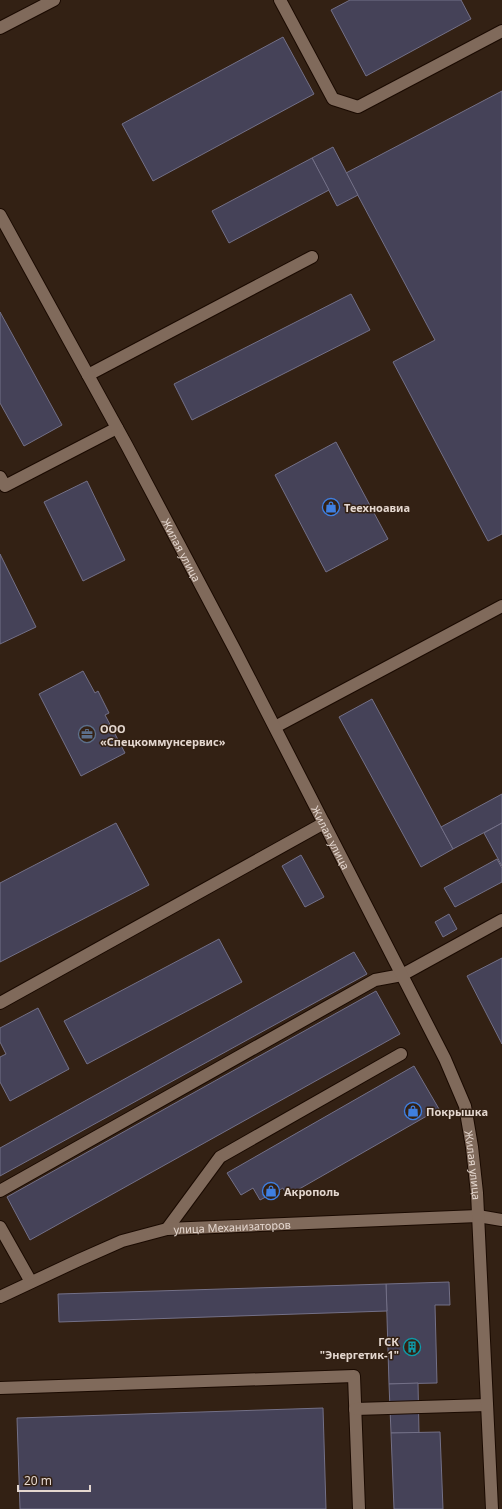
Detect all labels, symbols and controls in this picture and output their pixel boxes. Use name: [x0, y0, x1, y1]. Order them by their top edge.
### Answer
shop icon: Теехноавиа: [321, 497, 341, 517]
place label: Теехноавиа: [344, 500, 410, 515]
street label: Жилая улица: [159, 515, 205, 584]
place label: ООО «Спецкоммунсервис»: [100, 721, 226, 749]
office icon: ООО «Спецкоммунсервис»: [77, 724, 97, 744]
street label: Жилая улица: [309, 803, 354, 872]
shop icon: Покрышка: [403, 1101, 423, 1121]
place label: Покрышка: [426, 1104, 488, 1119]
street label: Жилая улица: [462, 1129, 485, 1200]
shop icon: Акрополь: [261, 1181, 281, 1201]
place label: Акрополь: [284, 1184, 340, 1199]
street label: улица Механизаторов: [173, 1216, 291, 1236]
place label: ГСК "Энергетик-1": [320, 1334, 399, 1362]
building icon: ГСК "Энергетик-1": [402, 1337, 422, 1357]
scale bar: [18, 1467, 90, 1493]
text: 20 m: [24, 1472, 52, 1489]

